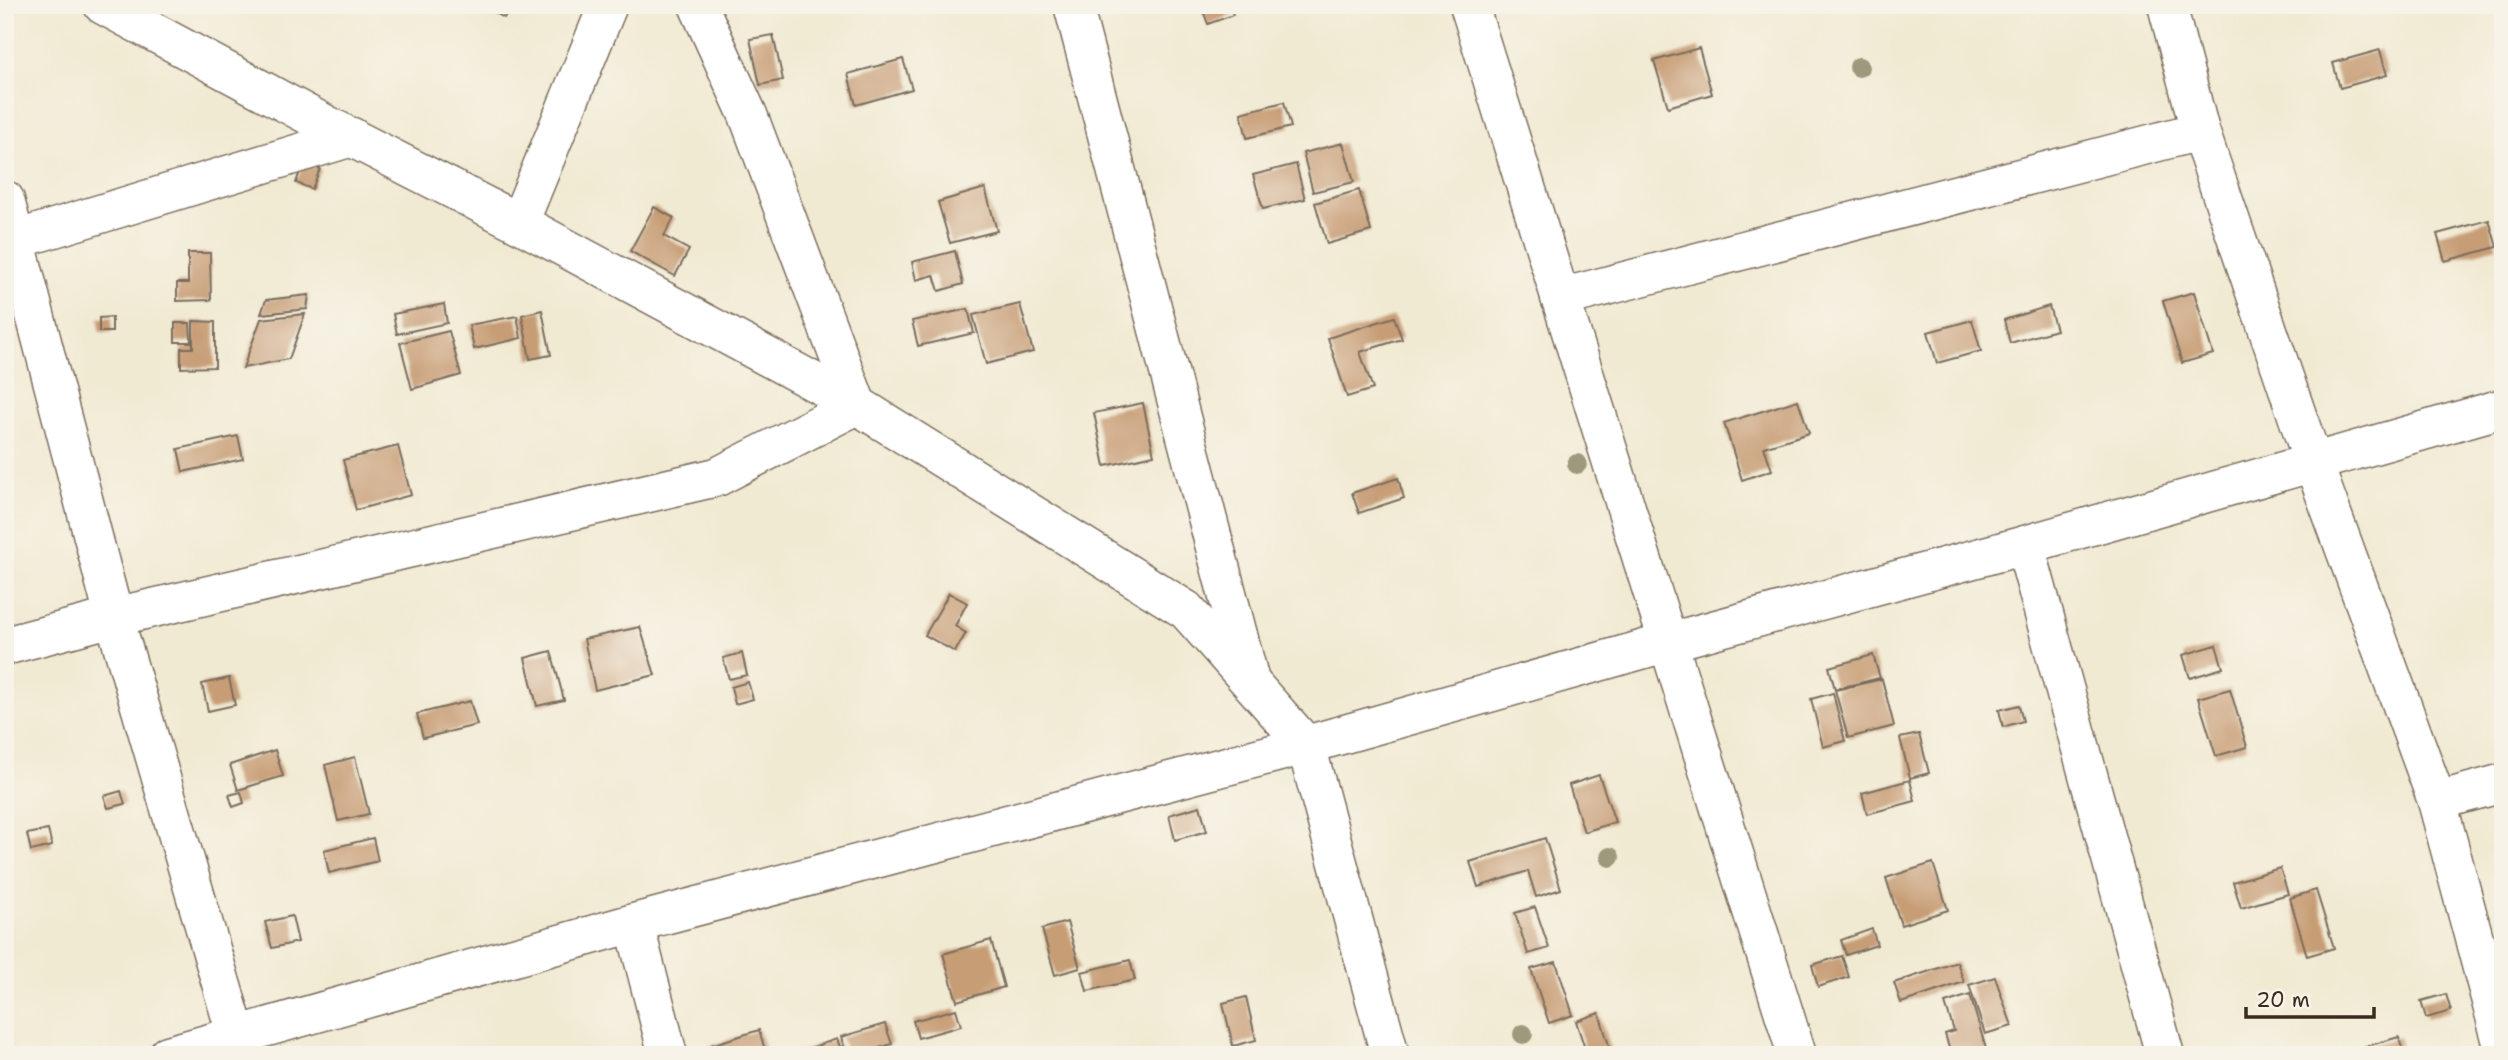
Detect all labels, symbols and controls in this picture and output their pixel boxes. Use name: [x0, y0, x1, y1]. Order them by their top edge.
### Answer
scale bar: [2246, 976, 2373, 1020]
text: 20 m: [2256, 986, 2310, 1014]

